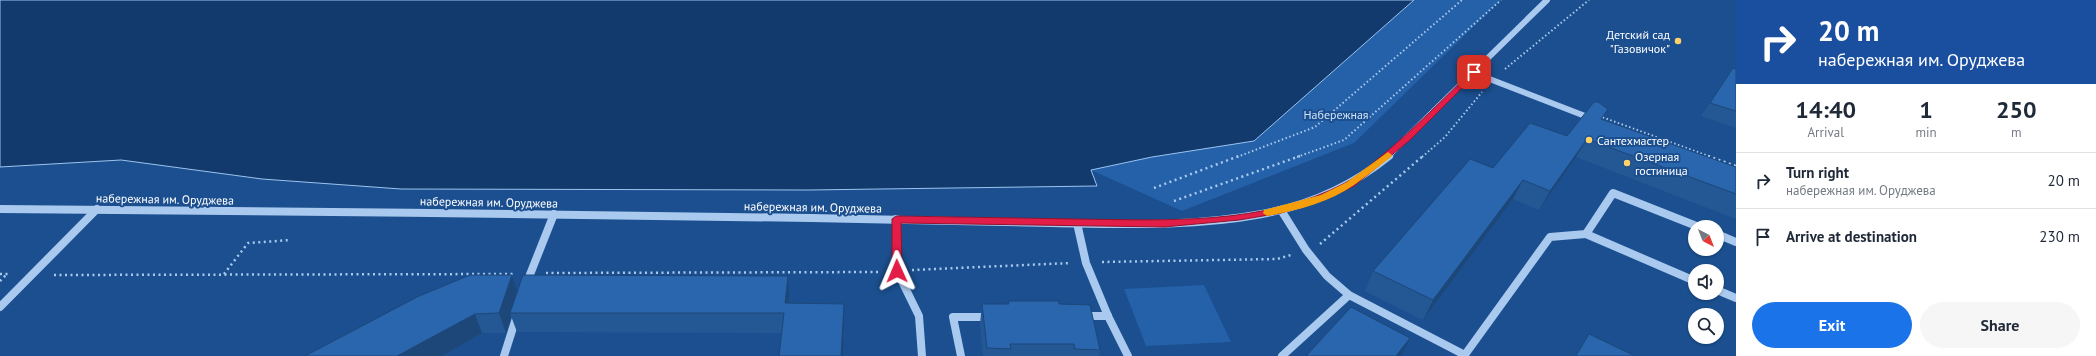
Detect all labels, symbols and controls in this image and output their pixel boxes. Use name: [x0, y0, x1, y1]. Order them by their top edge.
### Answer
text: 20 m: [1818, 12, 1879, 49]
icon: right: [1752, 16, 1804, 68]
place label: Детский сад "Газовичок": [1606, 27, 1671, 56]
marker: Детский сад "Газовичок": [1673, 36, 1683, 46]
text: набережная им. Оруджева: [1818, 48, 2025, 71]
pin: [1457, 55, 1491, 89]
icon: arrive: [1463, 61, 1485, 83]
text: 14:40: [1795, 94, 1856, 125]
text: 1: [1919, 94, 1933, 125]
text: 250: [1996, 94, 2037, 125]
park label: Набережная: [1303, 107, 1369, 122]
text: Arrival: [1808, 124, 1844, 141]
text: min: [1915, 124, 1937, 141]
text: m: [2011, 124, 2022, 141]
place label: Сантехмастер: [1597, 133, 1669, 148]
marker: Сантехмастер: [1584, 135, 1594, 145]
place label: Озерная гостиница: [1635, 149, 1688, 178]
marker: Озерная гостиница: [1622, 158, 1632, 168]
text: Turn right: [1786, 163, 1849, 182]
icon: right: [1752, 170, 1774, 192]
text: 20 m: [2047, 171, 2080, 190]
text: набережная им. Оруджева: [1786, 182, 1936, 199]
street label: набережная им. Оруджева: [96, 190, 234, 208]
street label: набережная им. Оруджева: [420, 193, 558, 211]
street label: набережная им. Оруджева: [744, 198, 882, 216]
north arrow: [1688, 220, 1724, 256]
map controls: [1688, 220, 1724, 344]
icon: arrive: [1752, 226, 1774, 248]
text: Arrive at destination: [1786, 227, 1917, 246]
text: 230 m: [2039, 227, 2080, 246]
position arrow: [876, 250, 918, 292]
button: sound: [1688, 264, 1724, 300]
button: Exit: [1752, 302, 1912, 348]
button: Share: [1920, 302, 2080, 348]
button: search: [1688, 308, 1724, 344]

